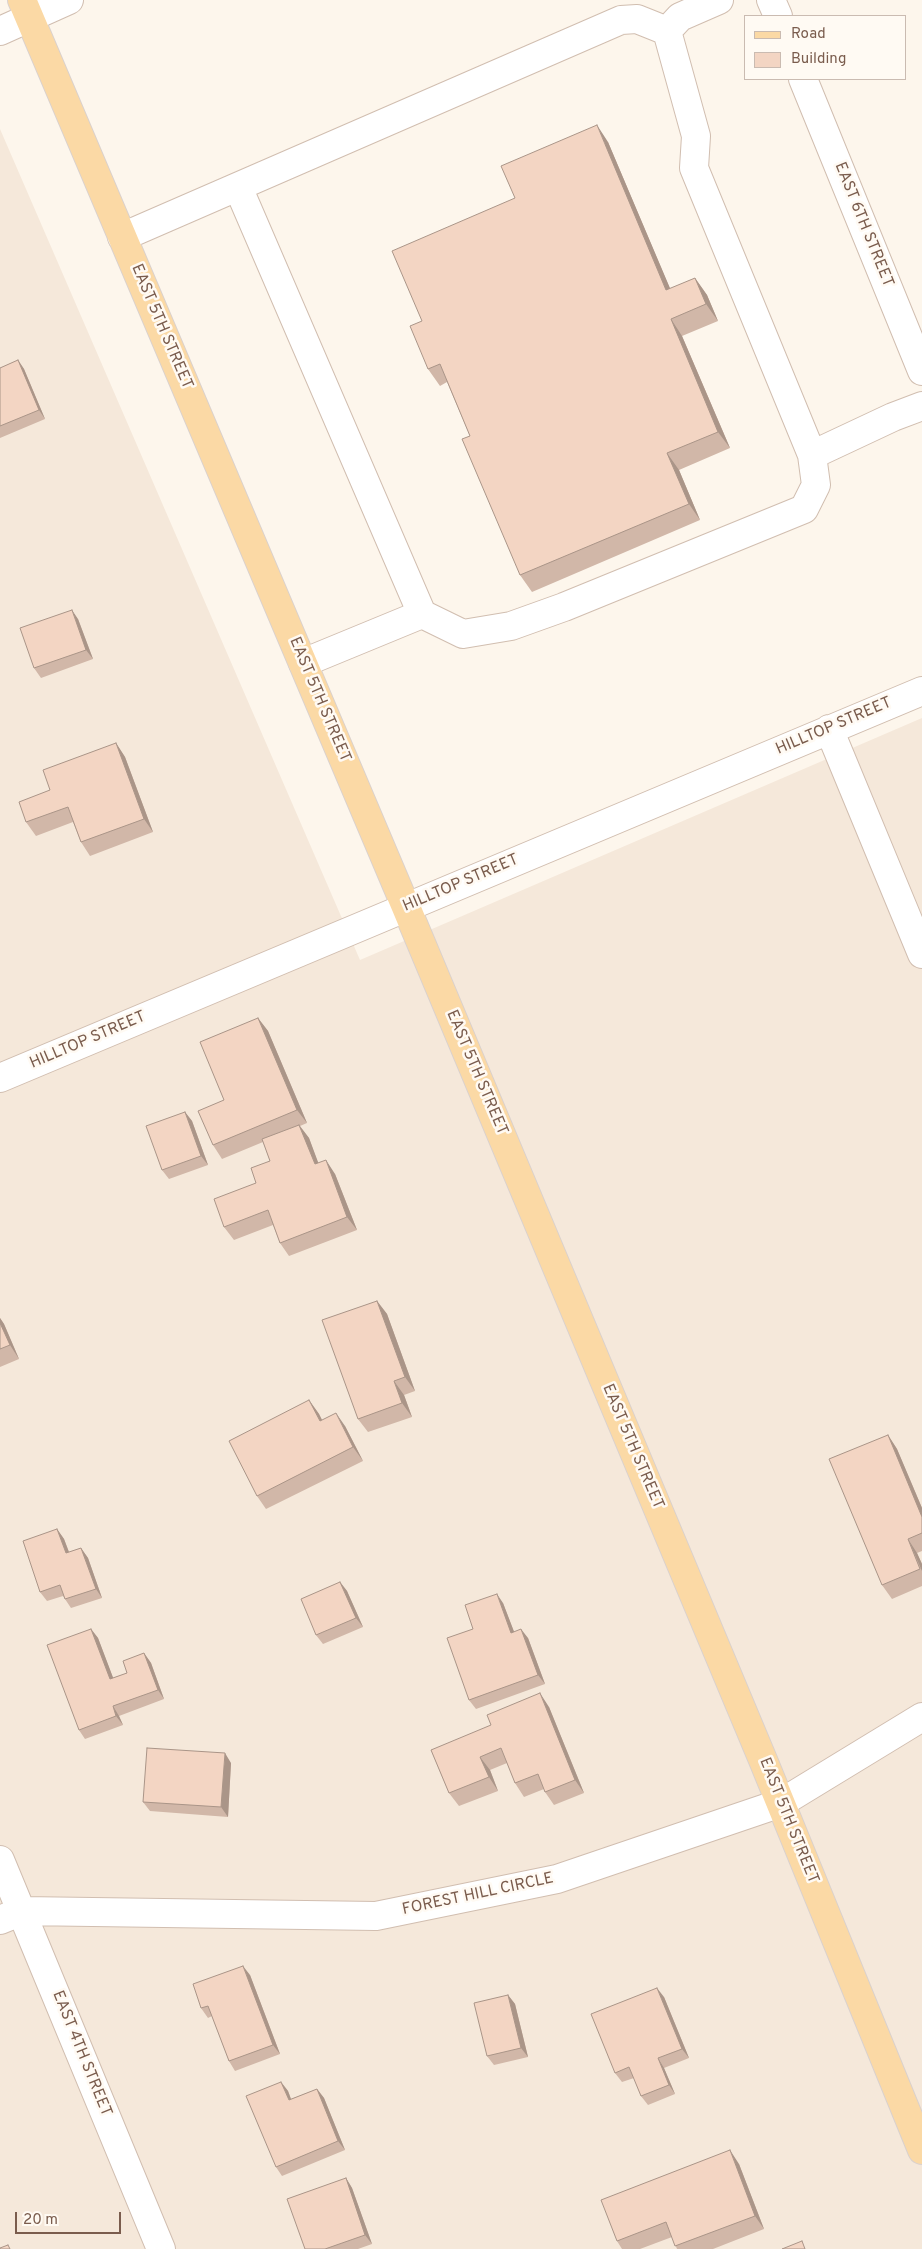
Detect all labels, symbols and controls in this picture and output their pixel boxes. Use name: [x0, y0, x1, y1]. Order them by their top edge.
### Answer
legend: [744, 15, 907, 80]
text: Road: [791, 25, 826, 44]
text: Building: [791, 50, 846, 69]
street label: EAST 6TH STREET: [829, 160, 897, 290]
street label: EAST 5TH STREET: [126, 262, 196, 392]
street label: EAST 5TH STREET: [284, 635, 354, 765]
street label: HILLTOP STREET: [773, 694, 895, 760]
street label: HILLTOP STREET: [400, 851, 522, 917]
street label: HILLTOP STREET: [27, 1008, 149, 1074]
street label: EAST 5TH STREET: [441, 1008, 511, 1138]
street label: EAST 5TH STREET: [597, 1382, 667, 1512]
street label: EAST 5TH STREET: [754, 1755, 822, 1887]
street label: FOREST HILL CIRCLE: [401, 1870, 555, 1920]
street label: EAST 4TH STREET: [47, 1988, 115, 2120]
scale bar: [18, 2202, 124, 2234]
text: 20 m: [23, 2211, 58, 2230]

